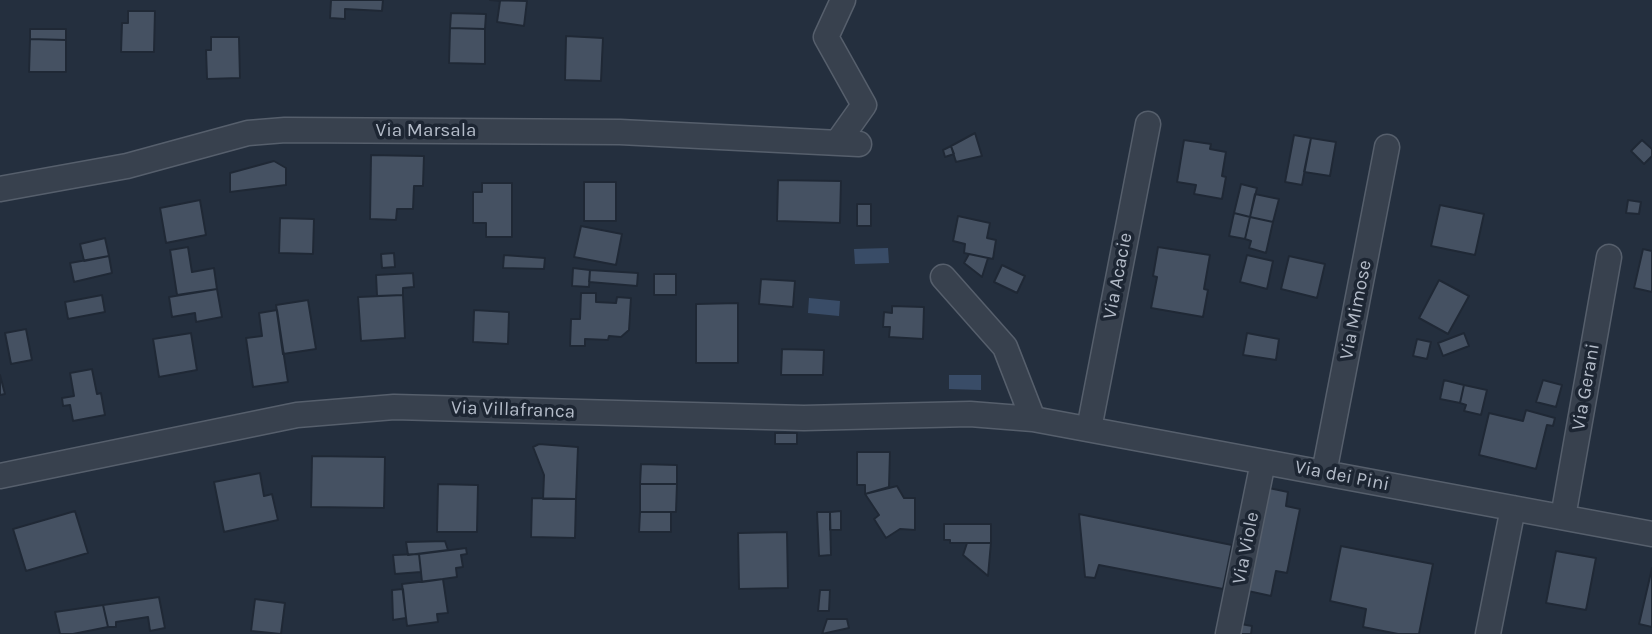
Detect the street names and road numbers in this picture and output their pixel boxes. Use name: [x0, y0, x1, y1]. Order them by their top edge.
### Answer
street label: Via Marsala: [376, 120, 476, 142]
street label: Via Acacie: [1098, 231, 1138, 321]
street label: Via Mimose: [1335, 258, 1377, 362]
street label: Via Gerani: [1567, 342, 1605, 432]
street label: Via Villafranca: [450, 396, 576, 424]
street label: Via dei Pini: [1293, 456, 1391, 496]
street label: Via Viole: [1228, 510, 1264, 586]

